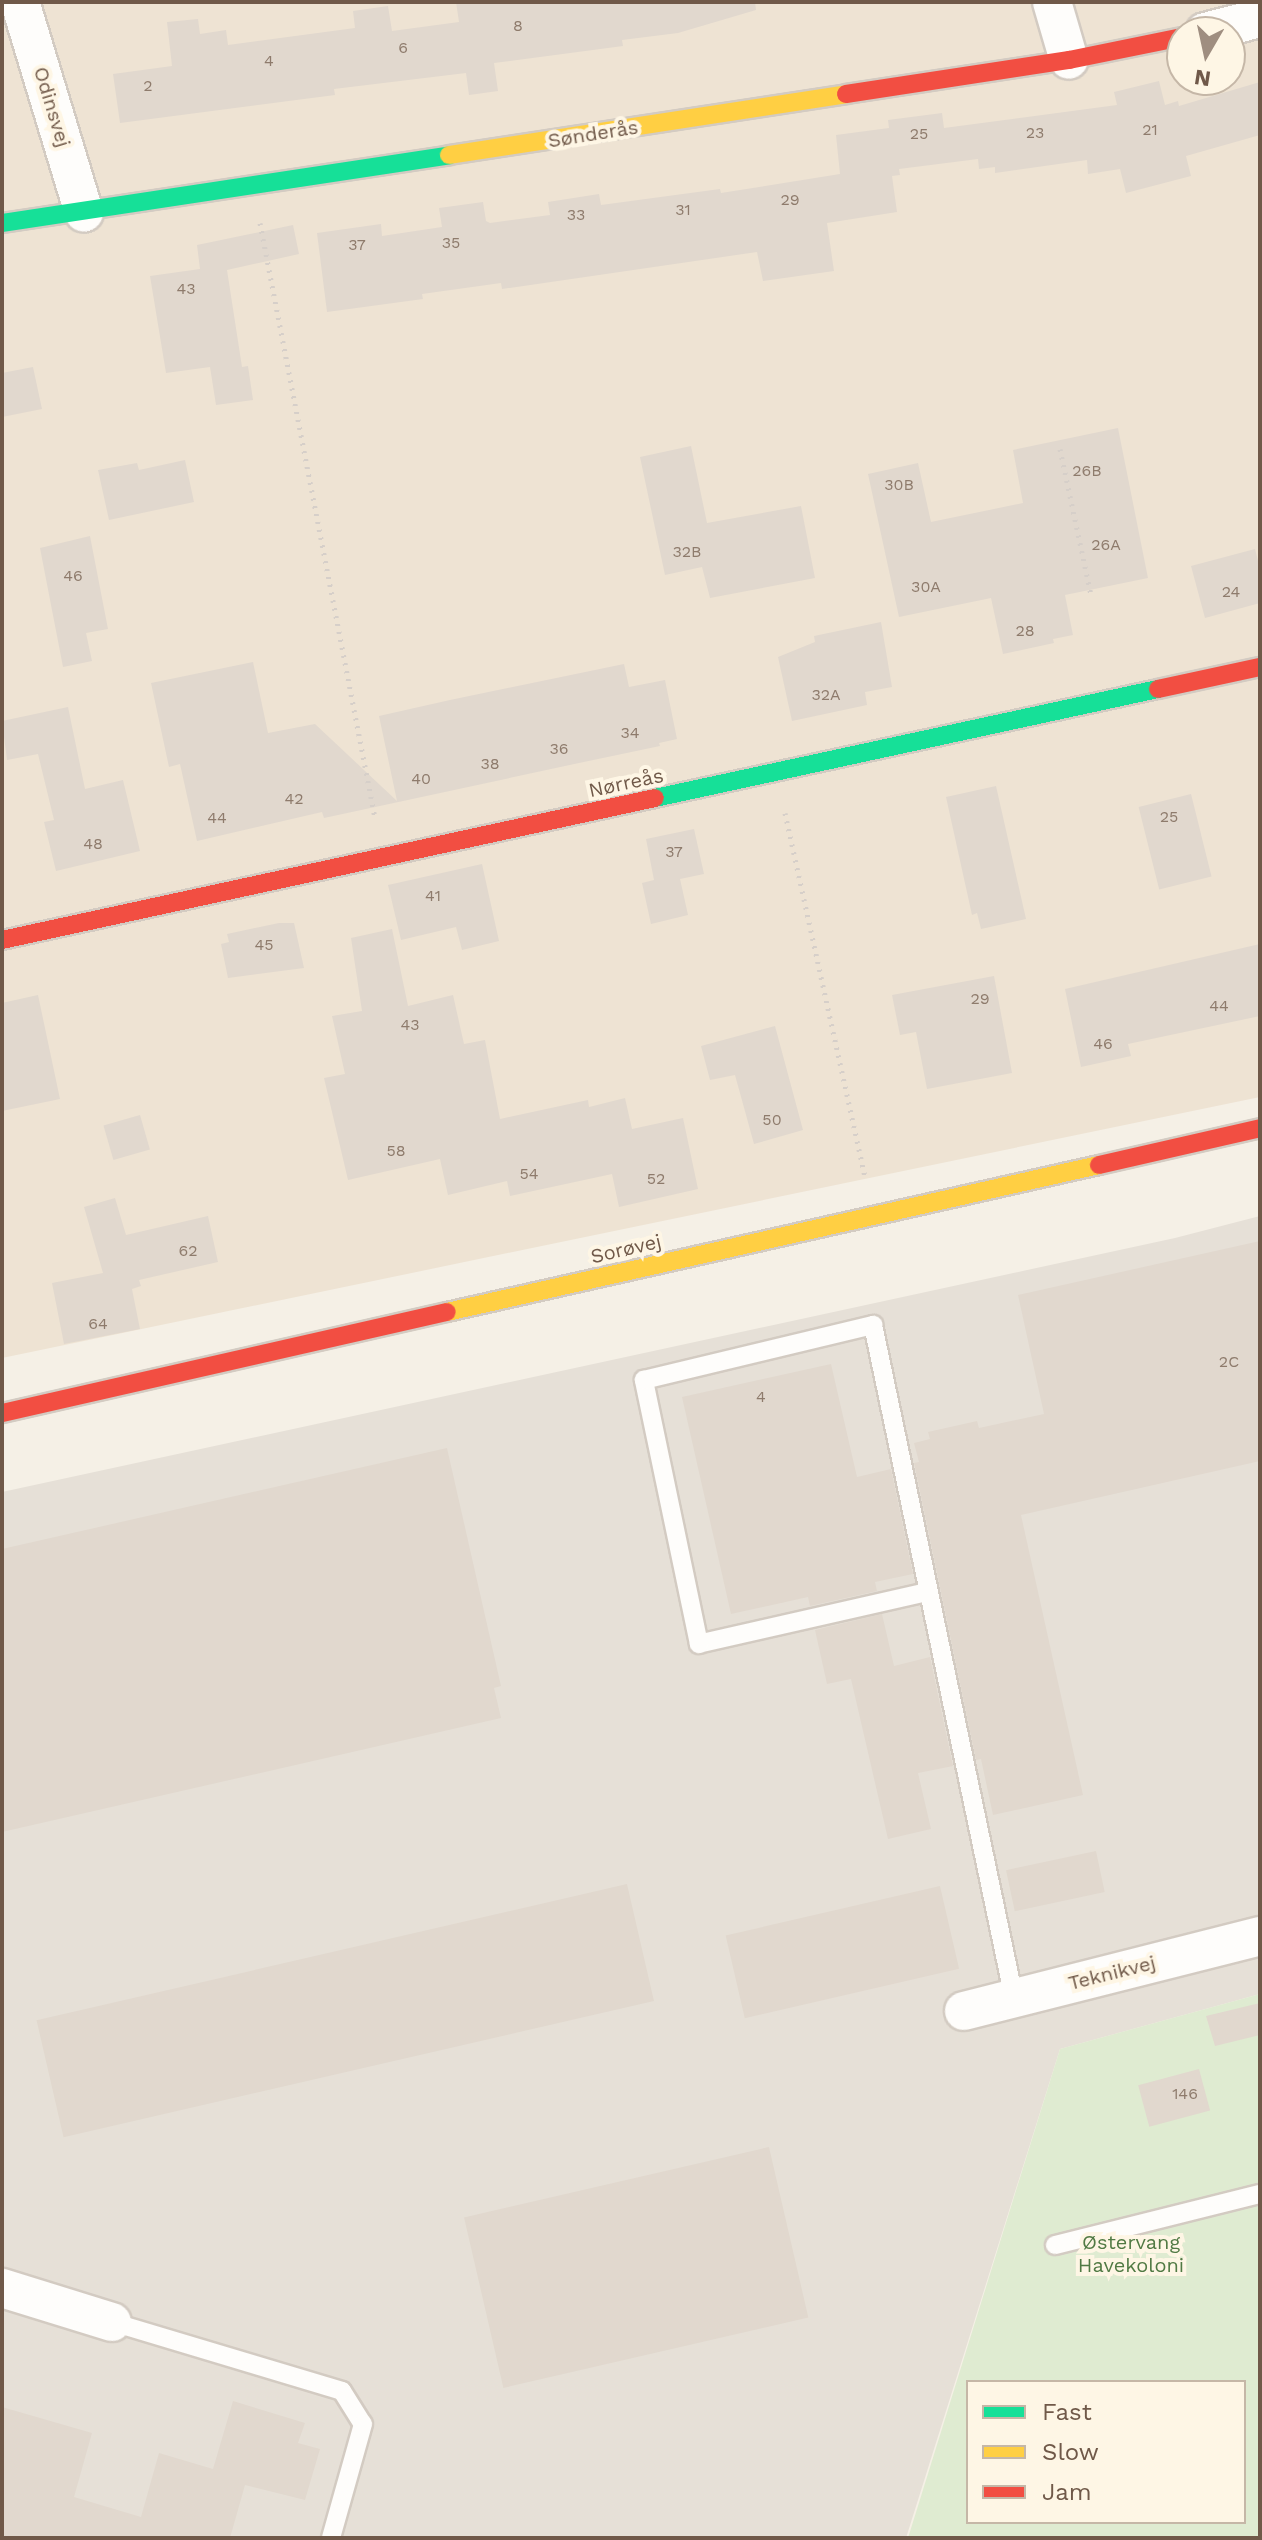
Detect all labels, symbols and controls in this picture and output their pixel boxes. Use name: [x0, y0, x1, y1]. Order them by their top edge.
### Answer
house number: 8: [513, 16, 523, 36]
north arrow: [1166, 16, 1246, 96]
house number: 6: [398, 38, 408, 58]
house number: 4: [264, 51, 274, 71]
street label: Odinsvej: [28, 64, 76, 150]
text: N: [1192, 65, 1212, 92]
house number: 2: [143, 76, 153, 96]
street label: Sønderås: [546, 115, 640, 153]
house number: 21: [1142, 120, 1158, 140]
house number: 23: [1026, 123, 1044, 143]
house number: 25: [910, 124, 928, 144]
house number: 29: [780, 190, 800, 210]
house number: 31: [675, 200, 691, 220]
house number: 33: [567, 205, 585, 225]
house number: 35: [442, 233, 460, 253]
house number: 37: [348, 235, 366, 255]
house number: 43: [176, 279, 196, 299]
house number: 26B: [1072, 461, 1102, 481]
house number: 30B: [884, 475, 914, 495]
house number: 26A: [1091, 535, 1121, 555]
house number: 32B: [672, 542, 702, 562]
house number: 46: [63, 566, 83, 586]
house number: 30A: [911, 577, 941, 597]
house number: 24: [1222, 582, 1240, 602]
house number: 28: [1015, 621, 1035, 641]
house number: 32A: [811, 685, 841, 705]
house number: 34: [620, 723, 640, 743]
house number: 36: [549, 739, 569, 759]
house number: 38: [480, 754, 500, 774]
street label: Nørreås: [586, 763, 666, 803]
house number: 40: [411, 769, 431, 789]
house number: 42: [284, 789, 304, 809]
house number: 25: [1160, 807, 1178, 827]
house number: 44: [207, 808, 227, 828]
house number: 48: [83, 834, 103, 854]
house number: 37: [665, 842, 683, 862]
house number: 41: [425, 886, 441, 906]
house number: 45: [254, 935, 274, 955]
house number: 29: [970, 989, 990, 1009]
house number: 44: [1209, 996, 1229, 1016]
house number: 43: [400, 1015, 420, 1035]
house number: 46: [1093, 1034, 1113, 1054]
house number: 50: [762, 1110, 782, 1130]
house number: 58: [386, 1141, 406, 1161]
house number: 54: [519, 1164, 539, 1184]
house number: 52: [647, 1169, 665, 1189]
street label: Sorøvej: [588, 1229, 664, 1269]
house number: 62: [178, 1241, 198, 1261]
house number: 64: [88, 1314, 108, 1334]
house number: 2C: [1219, 1352, 1239, 1372]
house number: 4: [756, 1387, 766, 1407]
street label: Teknikvej: [1066, 1951, 1158, 1995]
house number: 146: [1172, 2084, 1198, 2104]
park label: Østervang Havekoloni: [1078, 2230, 1184, 2277]
legend: [966, 2380, 1246, 2524]
text: Fast: [1042, 2398, 1092, 2426]
text: Slow: [1042, 2438, 1099, 2466]
text: Jam: [1042, 2478, 1092, 2506]

